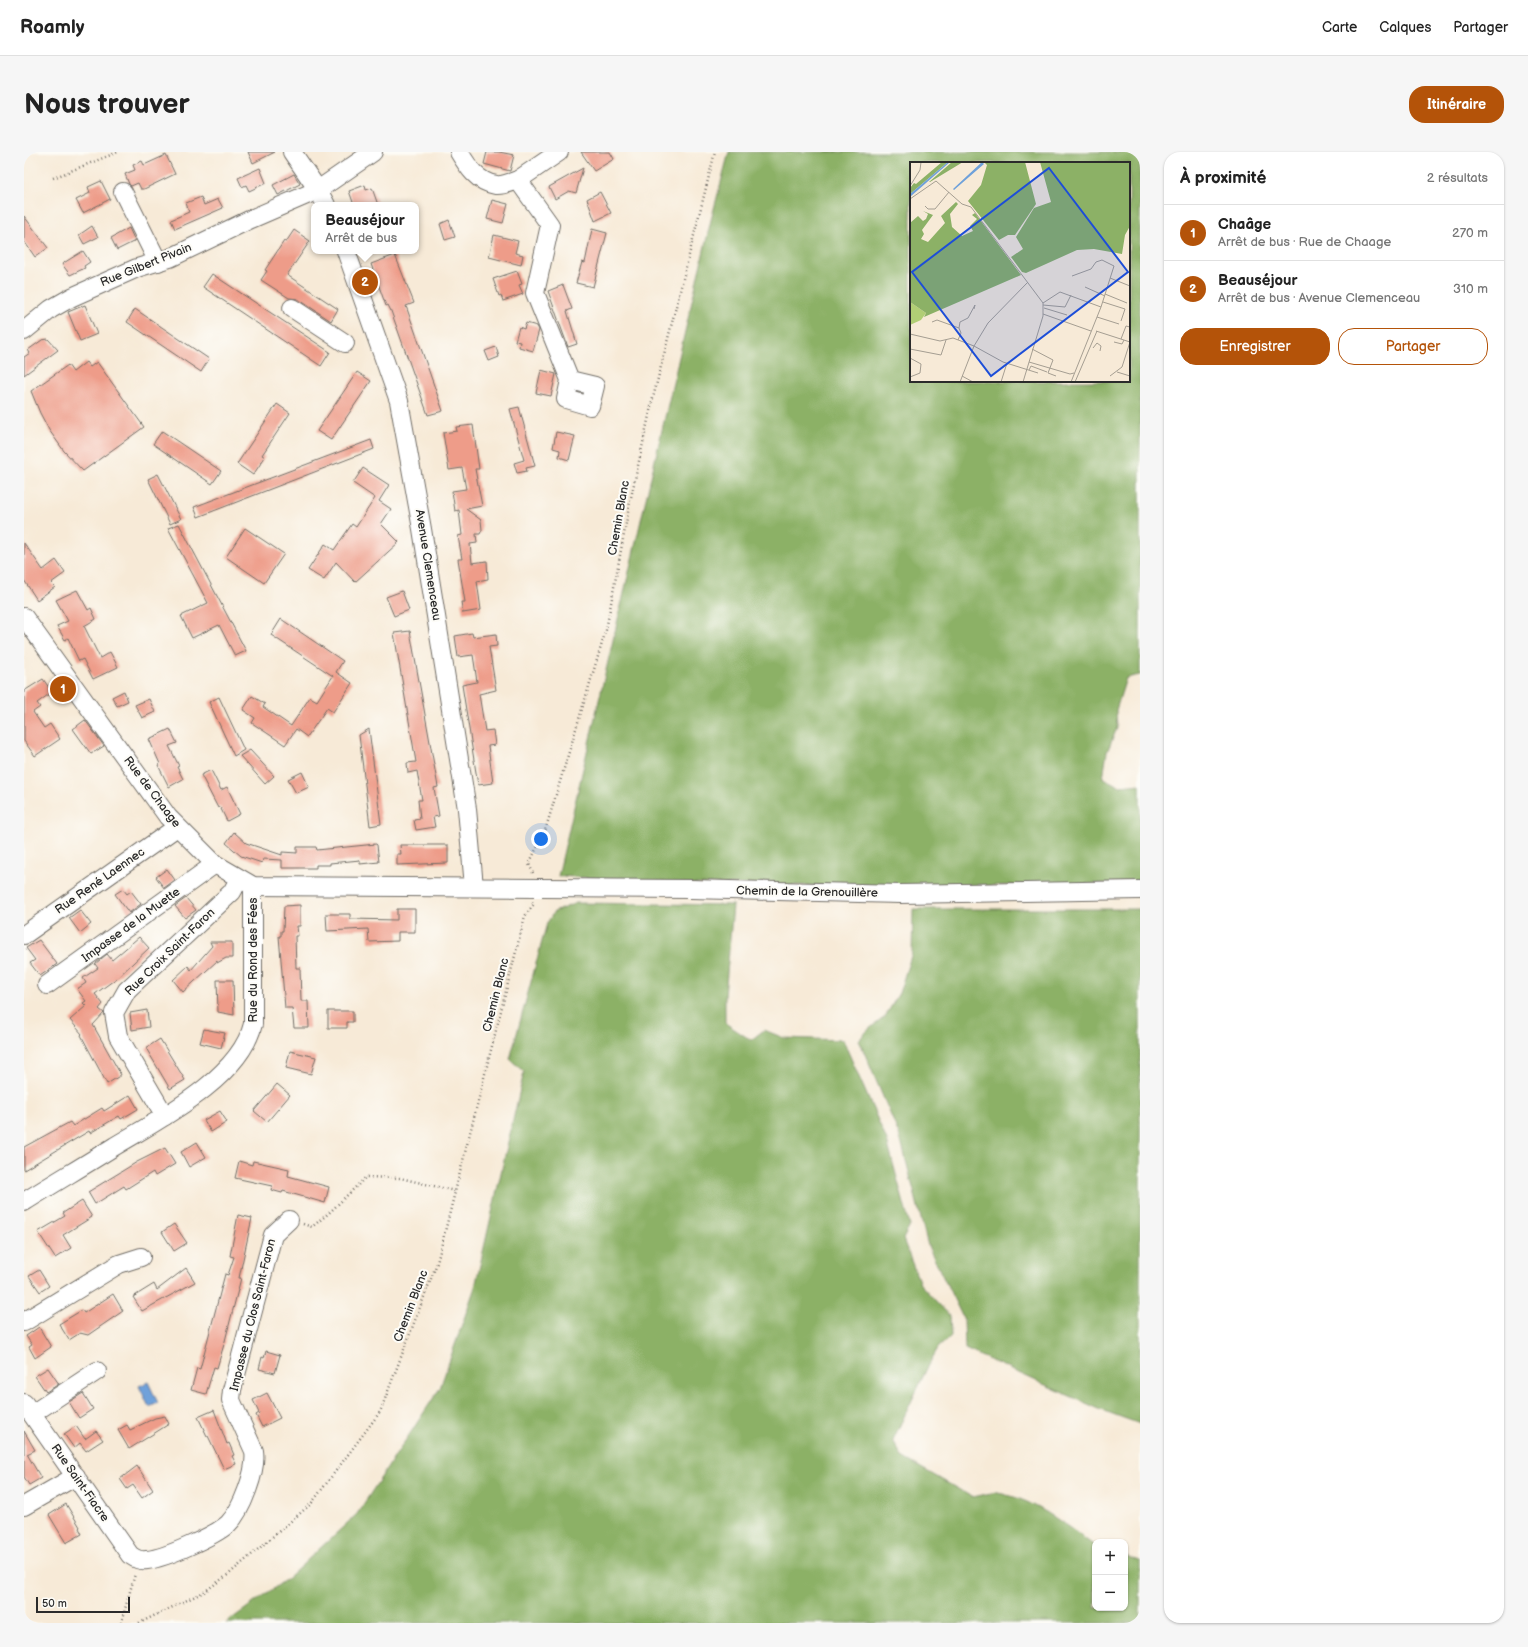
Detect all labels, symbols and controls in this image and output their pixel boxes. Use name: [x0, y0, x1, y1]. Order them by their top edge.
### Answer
text: Roamly: [20, 16, 84, 39]
text: Carte: [1322, 19, 1357, 36]
text: Calques: [1379, 19, 1431, 36]
text: Partager: [1453, 19, 1508, 36]
button: Itinéraire: [1409, 86, 1504, 123]
text: Nous trouver: [24, 88, 190, 121]
inset map: [910, 162, 1130, 382]
text: À proximité: [1180, 168, 1266, 188]
text: 2 résultats: [1427, 170, 1488, 186]
popup: [311, 202, 419, 254]
text: Beauséjour: [325, 211, 405, 230]
text: Chaâge: [1218, 215, 1271, 234]
text: 1: [1190, 225, 1196, 241]
text: 270 m: [1452, 225, 1488, 241]
text: Arrêt de bus: [325, 230, 397, 246]
text: Arrêt de bus · Rue de Chaage: [1218, 234, 1391, 250]
street label: Rue Gilbert Pivain: [98, 240, 194, 290]
pin: 2: [352, 267, 378, 297]
text: Beauséjour: [1218, 271, 1297, 290]
text: 2: [1189, 281, 1197, 297]
text: 310 m: [1453, 281, 1488, 297]
text: Arrêt de bus · Avenue Clemenceau: [1218, 290, 1420, 306]
button: Enregistrer: [1180, 328, 1330, 365]
button: Partager: [1338, 328, 1488, 365]
street label: Chemin Blanc: [605, 479, 633, 557]
street label: Avenue Clemenceau: [412, 508, 444, 622]
pin: 1: [50, 674, 76, 704]
street label: Rue de Chaage: [120, 753, 184, 831]
your location: [531, 829, 551, 849]
street label: Rue René Laennec: [52, 844, 148, 918]
street label: Chemin de la Grenouillère: [736, 883, 878, 901]
street label: Impasse de la Muette: [79, 884, 183, 966]
street label: Rue du Rond des Fées: [246, 898, 261, 1022]
street label: Rue Croix Saint-Faron: [122, 905, 218, 999]
street label: Chemin Blanc: [480, 956, 512, 1034]
street label: Impasse du Clos Saint-Faron: [227, 1237, 279, 1393]
street label: Chemin Blanc: [390, 1268, 432, 1344]
street label: Rue Saint-Fiacre: [48, 1441, 112, 1525]
map controls: [1092, 1539, 1128, 1611]
button: +: [1092, 1539, 1128, 1575]
button: −: [1092, 1575, 1128, 1611]
scale bar: [36, 1595, 130, 1614]
text: 50 m: [42, 1597, 67, 1610]

